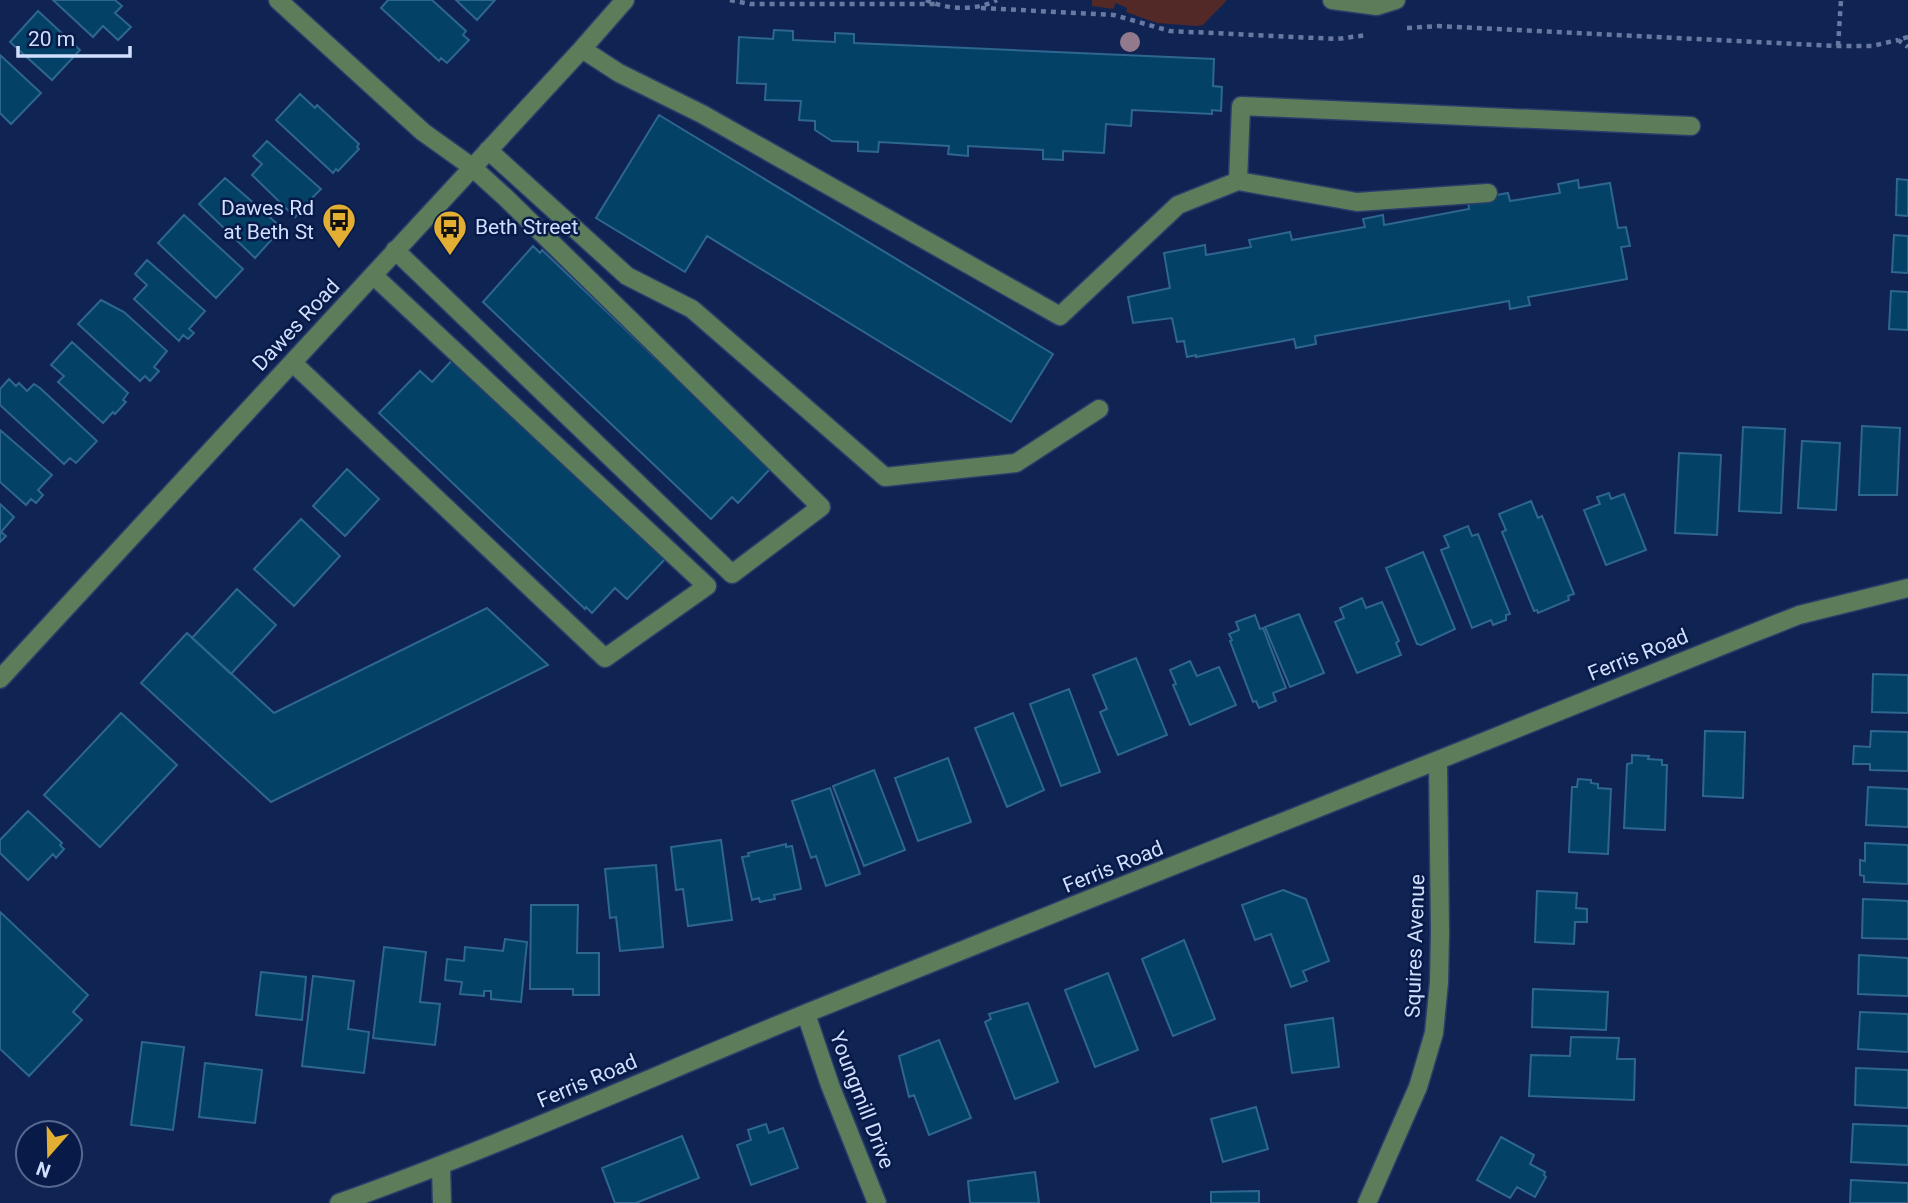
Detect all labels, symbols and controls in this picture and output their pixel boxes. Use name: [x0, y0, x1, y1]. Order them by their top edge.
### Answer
scale bar: [18, 14, 130, 58]
text: 20 m: [28, 27, 75, 51]
place label: Dawes Rd at Beth St: [221, 196, 314, 244]
bus stop icon: Dawes Rd at Beth St: [320, 201, 358, 250]
bus stop icon: Beth Street: [431, 208, 469, 257]
place label: Beth Street: [475, 215, 578, 239]
street label: Dawes Road: [248, 274, 344, 376]
street label: Ferris Road: [1584, 624, 1692, 686]
street label: Ferris Road: [1059, 836, 1167, 898]
street label: Squires Avenue: [1400, 874, 1430, 1018]
street label: Youngmill Drive: [825, 1028, 899, 1172]
street label: Ferris Road: [533, 1049, 641, 1113]
north arrow: [14, 1119, 84, 1189]
text: N: [33, 1156, 54, 1183]

